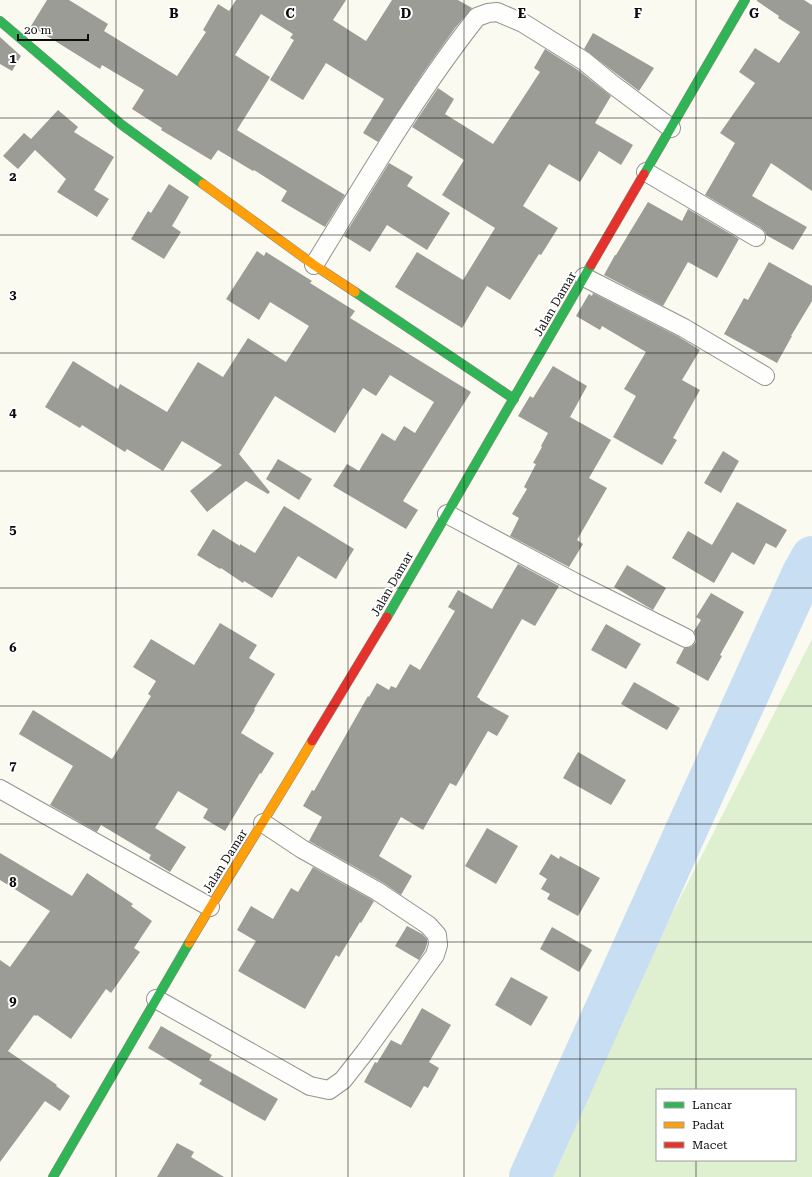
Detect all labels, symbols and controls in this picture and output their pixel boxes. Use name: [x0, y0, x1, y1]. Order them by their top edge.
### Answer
text: B: [169, 6, 179, 21]
text: C: [285, 6, 295, 21]
text: D: [401, 6, 411, 21]
text: E: [518, 6, 526, 21]
text: F: [634, 6, 642, 21]
text: G: [749, 6, 759, 21]
scale bar: [18, 16, 88, 42]
text: 20 m: [24, 23, 51, 37]
text: 1: [9, 51, 17, 66]
text: 2: [9, 169, 17, 184]
street label: Jalan Damar: [531, 269, 579, 339]
text: 3: [9, 287, 17, 302]
text: 4: [9, 405, 17, 420]
text: 5: [9, 522, 17, 537]
street label: Jalan Damar: [368, 549, 416, 619]
text: 6: [9, 640, 17, 655]
text: 7: [9, 758, 17, 773]
street label: Jalan Damar: [200, 827, 250, 895]
text: 8: [9, 875, 17, 890]
text: 9: [9, 993, 17, 1008]
legend: [656, 1089, 796, 1161]
text: Lancar: [692, 1098, 732, 1112]
text: Padat: [692, 1118, 725, 1132]
text: Macet: [692, 1138, 728, 1152]

